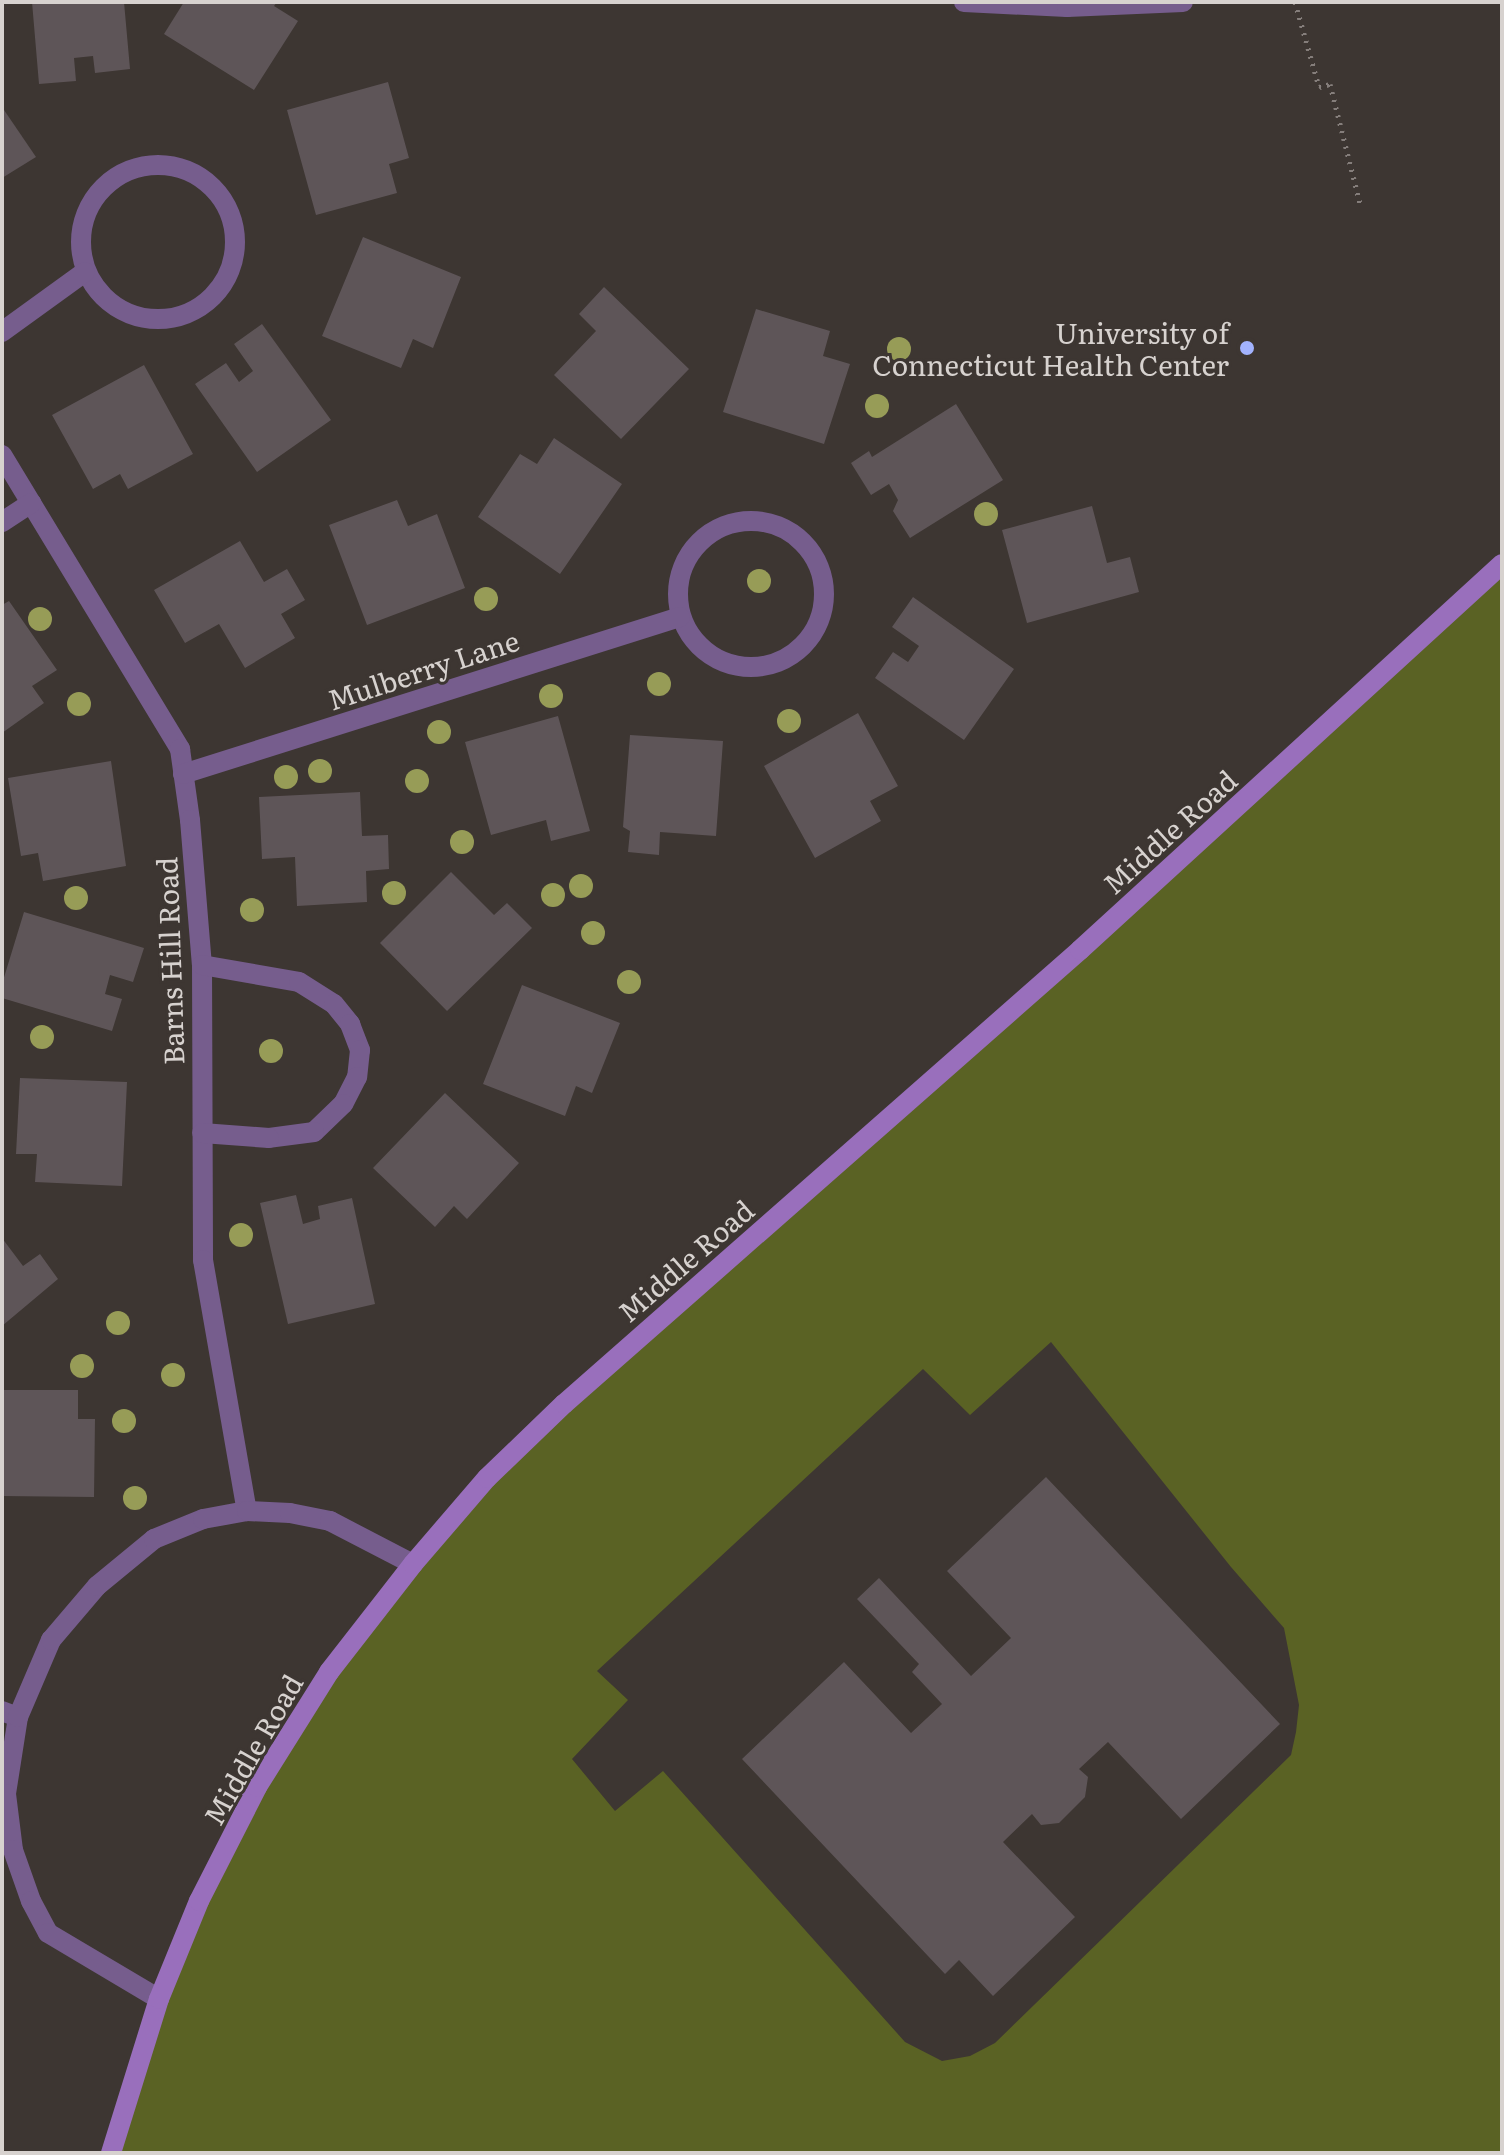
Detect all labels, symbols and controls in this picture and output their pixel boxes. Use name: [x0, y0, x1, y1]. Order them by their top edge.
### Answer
place label: University of Connecticut Health Center: [872, 315, 1229, 381]
marker: University of Connecticut Health Center: [1236, 337, 1258, 359]
street label: Mulberry Lane: [323, 622, 523, 716]
street label: Middle Road: [1095, 762, 1243, 900]
street label: Barns Hill Road: [149, 856, 189, 1066]
street label: Middle Road: [610, 1192, 760, 1328]
street label: Middle Road: [195, 1668, 309, 1830]

